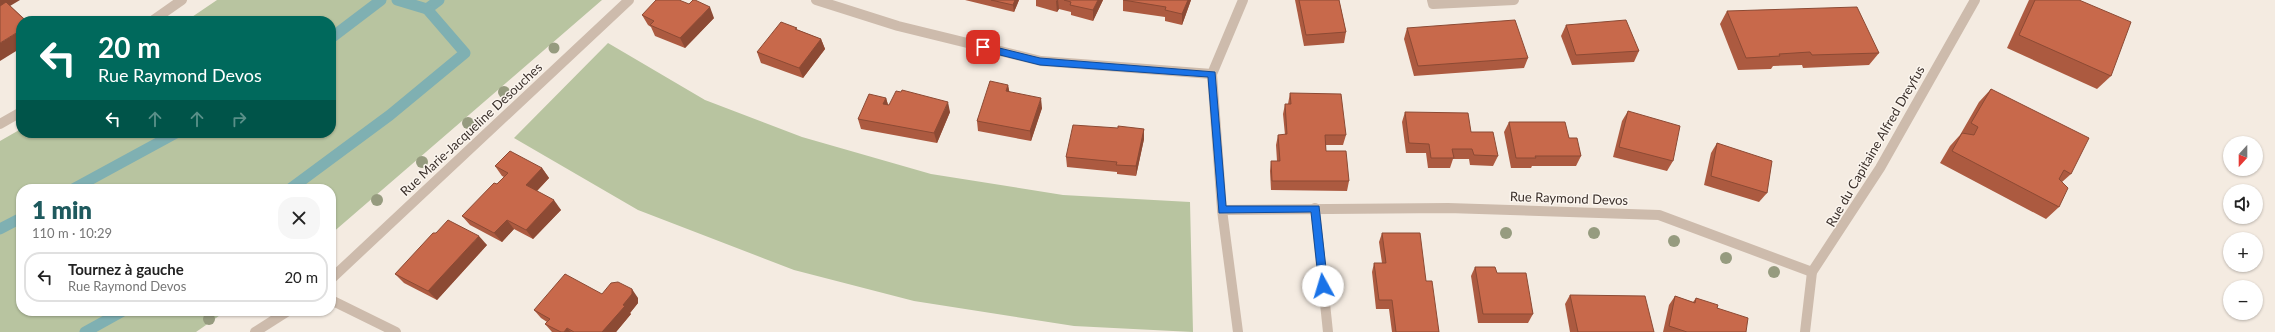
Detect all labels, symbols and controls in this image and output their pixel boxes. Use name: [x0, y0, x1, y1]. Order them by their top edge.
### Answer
text: 20 m: [98, 30, 161, 64]
pin: [966, 30, 1000, 64]
icon: left: [32, 32, 84, 84]
icon: arrive: [972, 36, 994, 58]
street label: Rue Marie-Jacqueline Desouches: [397, 59, 546, 199]
street label: Rue du Capitaine Alfred Dreyfus: [1822, 62, 1928, 229]
text: Rue Raymond Devos: [98, 64, 262, 86]
icon: left: [102, 108, 124, 130]
icon: ahead: [144, 108, 166, 130]
icon: ahead: [186, 108, 208, 130]
icon: right: [228, 108, 250, 130]
north arrow: [2223, 136, 2263, 176]
map controls: [2223, 136, 2263, 320]
button: sound: [2223, 184, 2263, 224]
street label: Rue Raymond Devos: [1510, 188, 1629, 208]
text: 1 min: [32, 195, 92, 224]
button: close: [278, 197, 320, 239]
text: 110 m · 10:29: [32, 225, 112, 241]
button: +: [2223, 232, 2263, 272]
text: Tournez à gauche: [68, 260, 184, 278]
position arrow: [1302, 265, 1344, 307]
icon: left: [34, 266, 56, 288]
text: 20 m: [284, 268, 318, 286]
text: Rue Raymond Devos: [68, 278, 186, 294]
button: −: [2223, 280, 2263, 320]

